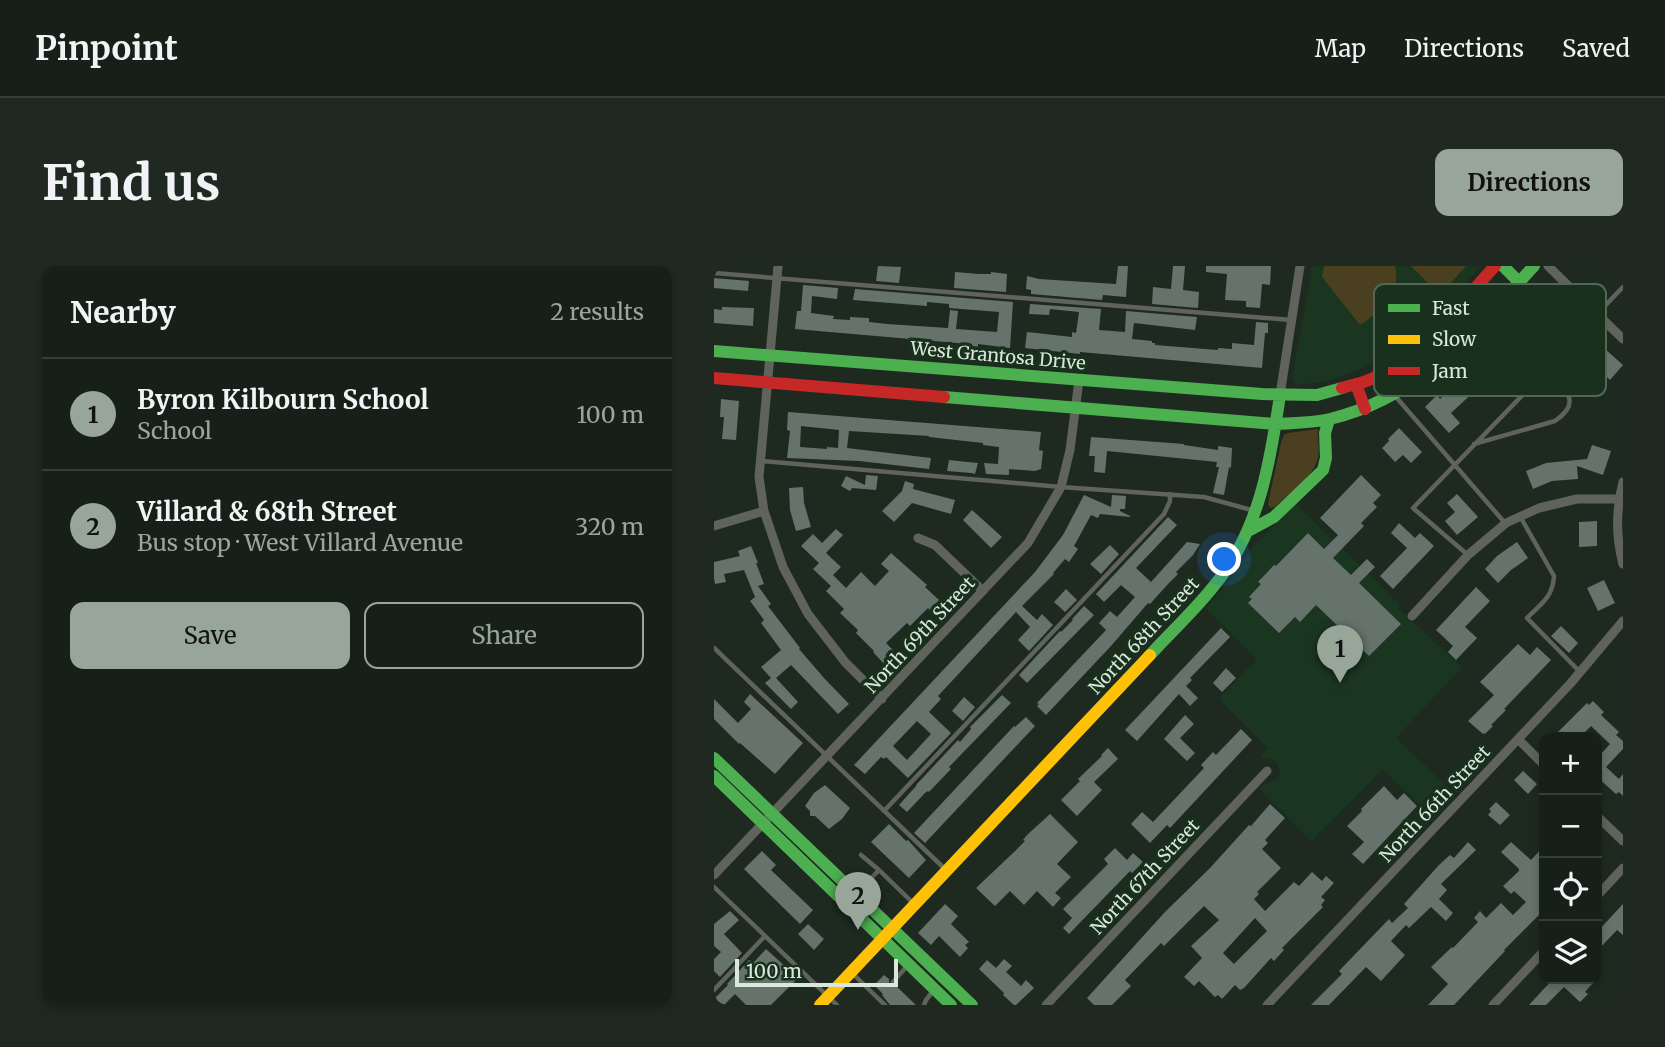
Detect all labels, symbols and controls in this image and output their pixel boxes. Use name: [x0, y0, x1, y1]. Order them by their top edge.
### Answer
text: Pinpoint: [35, 28, 178, 69]
text: Map: [1315, 33, 1366, 64]
text: Directions: [1404, 33, 1524, 64]
text: Saved: [1562, 33, 1630, 64]
button: Directions: [1435, 149, 1623, 216]
text: Find us: [42, 152, 220, 213]
legend: [1374, 284, 1606, 396]
text: Nearby: [70, 293, 176, 331]
text: Fast: [1432, 296, 1470, 320]
text: 2 results: [550, 297, 644, 326]
text: Slow: [1432, 327, 1477, 351]
street label: West Grantosa Drive: [909, 336, 1087, 375]
text: Jam: [1431, 359, 1468, 383]
text: Byron Kilbourn School: [137, 383, 429, 416]
text: 1: [88, 400, 98, 429]
text: 100 m: [576, 400, 644, 429]
text: School: [137, 416, 212, 445]
text: Villard & 68th Street: [137, 495, 397, 528]
text: 2: [86, 512, 100, 541]
text: 320 m: [575, 512, 644, 541]
text: Bus stop · West Villard Avenue: [137, 528, 463, 557]
your location: [1207, 542, 1241, 576]
street label: North 69th Street: [860, 571, 980, 698]
street label: North 68th Street: [1084, 572, 1204, 699]
button: Save: [70, 602, 350, 669]
button: Share: [364, 602, 644, 669]
pin: 1: [1317, 625, 1363, 683]
map controls: [1539, 732, 1602, 984]
button: +: [1539, 732, 1602, 795]
street label: North 66th Street: [1375, 740, 1495, 867]
button: −: [1539, 795, 1602, 858]
street label: North 67th Street: [1085, 814, 1204, 939]
button: locate: [1539, 858, 1602, 921]
pin: 2: [835, 872, 881, 930]
button: layers: [1539, 921, 1602, 984]
scale bar: [735, 956, 898, 988]
text: 100 m: [746, 959, 802, 983]

